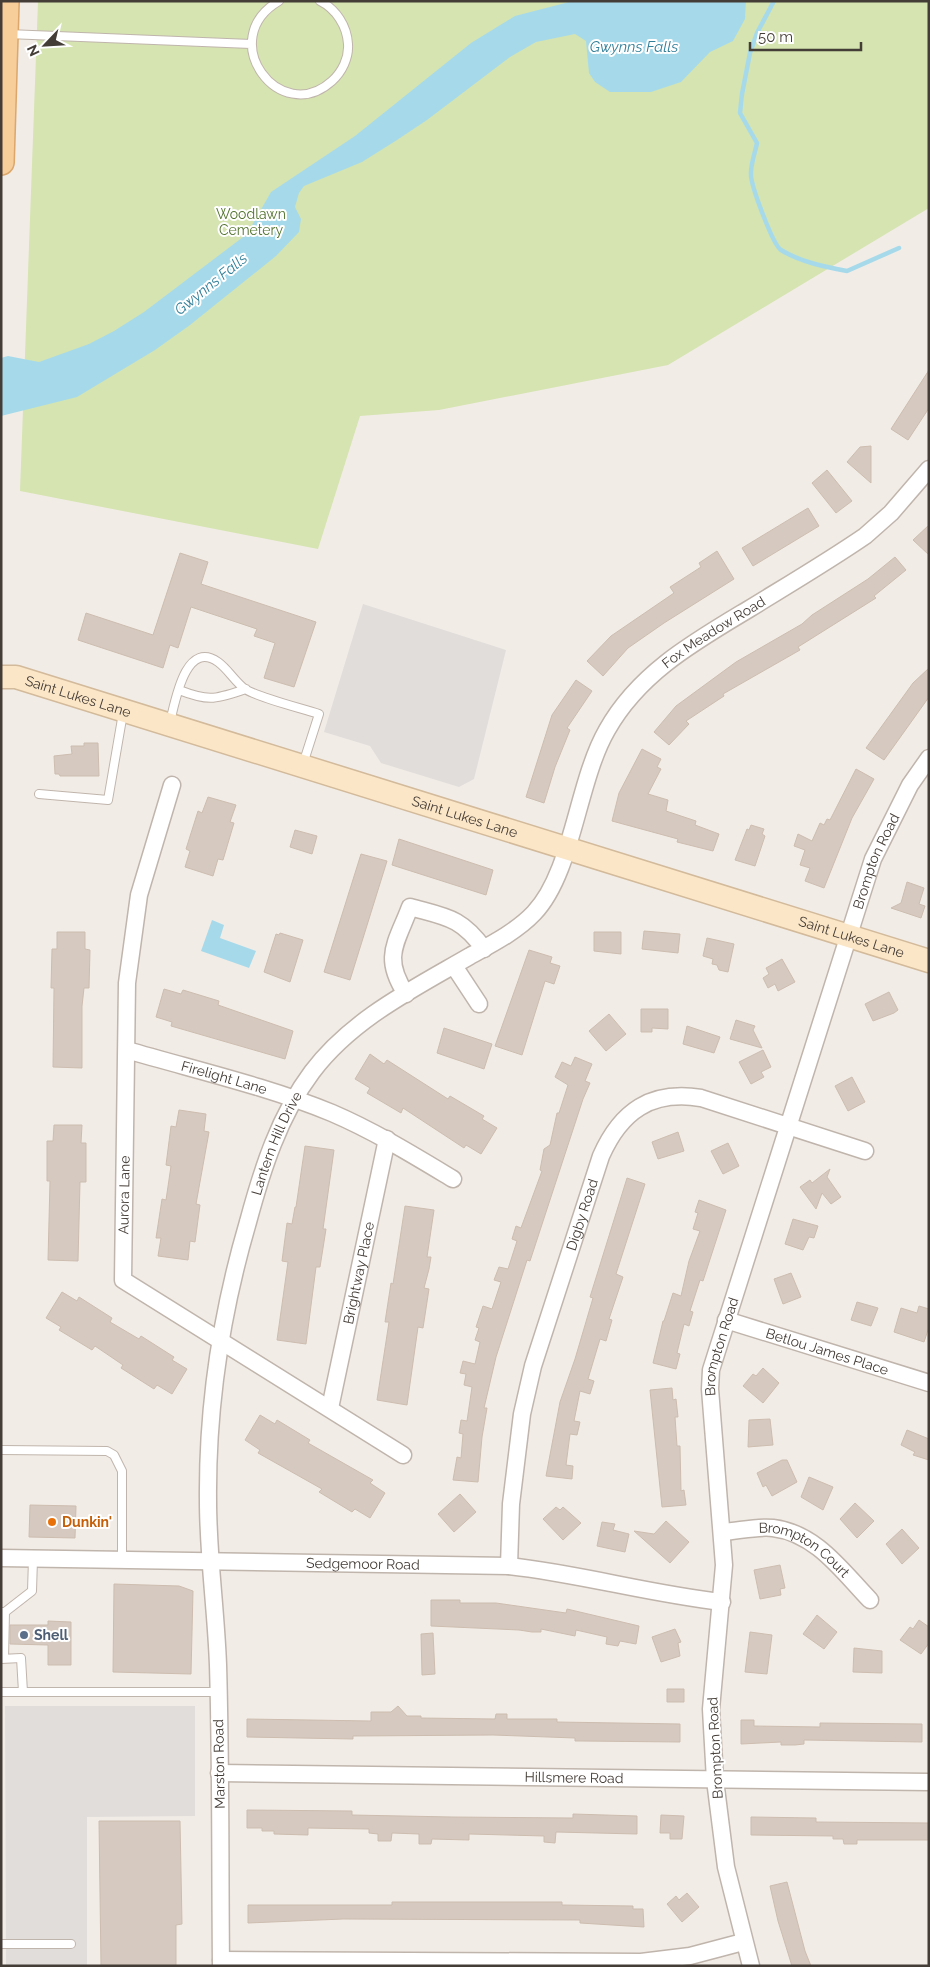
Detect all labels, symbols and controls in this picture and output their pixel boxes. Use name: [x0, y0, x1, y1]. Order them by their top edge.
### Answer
north arrow: [20, 20, 70, 70]
scale bar: [750, 20, 861, 52]
text: 50 m: [758, 28, 793, 46]
water label: Gwynns Falls: [590, 38, 678, 56]
text: N: [24, 42, 43, 59]
park label: Woodlawn Cemetery: [216, 206, 286, 238]
water label: Gwynns Falls: [171, 249, 251, 319]
street label: Fox Meadow Road: [659, 593, 768, 671]
street label: Saint Lukes Lane: [23, 672, 133, 720]
street label: Saint Lukes Lane: [410, 793, 520, 841]
street label: Brompton Road: [850, 811, 902, 911]
street label: Saint Lukes Lane: [797, 913, 906, 961]
street label: Firelight Lane: [179, 1058, 269, 1097]
street label: Lantern Hill Drive: [248, 1089, 305, 1197]
street label: Aurora Lane: [115, 1155, 133, 1235]
street label: Digby Road: [563, 1177, 601, 1253]
street label: Brightway Place: [340, 1220, 377, 1326]
street label: Brompton Road: [702, 1295, 742, 1397]
street label: Betlou James Place: [764, 1325, 891, 1378]
place label: Dunkin': [62, 1514, 112, 1530]
marker: Dunkin': [46, 1516, 58, 1528]
street label: Brompton Court: [758, 1519, 853, 1581]
street label: Sedgemoor Road: [306, 1555, 420, 1573]
place label: Shell: [34, 1627, 69, 1643]
marker: Shell: [18, 1629, 30, 1641]
street label: Brompton Road: [704, 1697, 726, 1799]
street label: Marston Road: [210, 1719, 228, 1809]
street label: Hillsmere Road: [524, 1769, 624, 1786]

